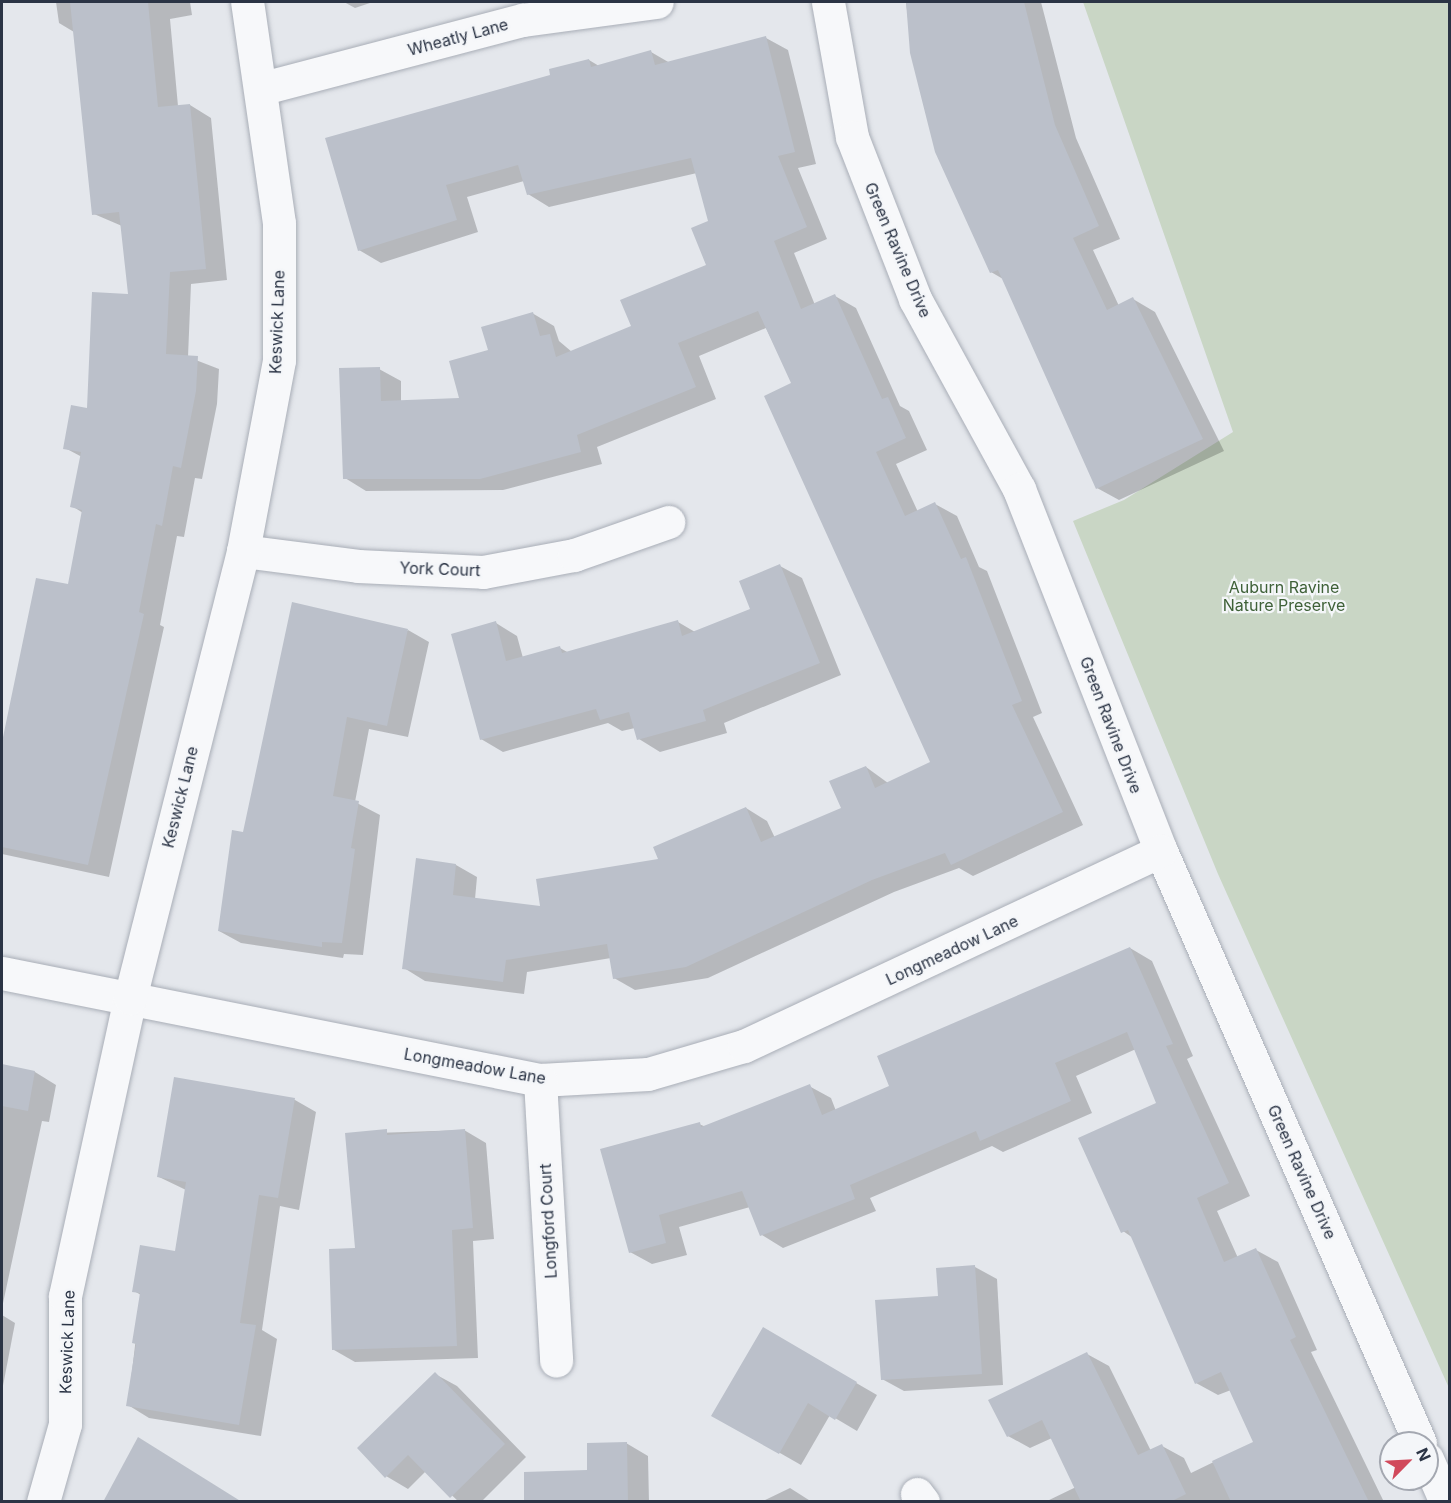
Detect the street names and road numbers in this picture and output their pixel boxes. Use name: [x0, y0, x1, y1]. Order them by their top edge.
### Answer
street label: Wheatly Lane: [406, 14, 510, 60]
street label: Green Ravine Drive: [861, 179, 935, 321]
street label: Keswick Lane: [266, 270, 288, 374]
street label: York Court: [399, 558, 481, 580]
street label: Green Ravine Drive: [1076, 654, 1146, 796]
street label: Keswick Lane: [158, 744, 202, 850]
street label: Longmeadow Lane: [883, 911, 1021, 989]
street label: Longmeadow Lane: [402, 1044, 548, 1088]
street label: Green Ravine Drive: [1264, 1102, 1340, 1242]
street label: Longford Court: [535, 1163, 561, 1279]
street label: Keswick Lane: [56, 1290, 78, 1394]

